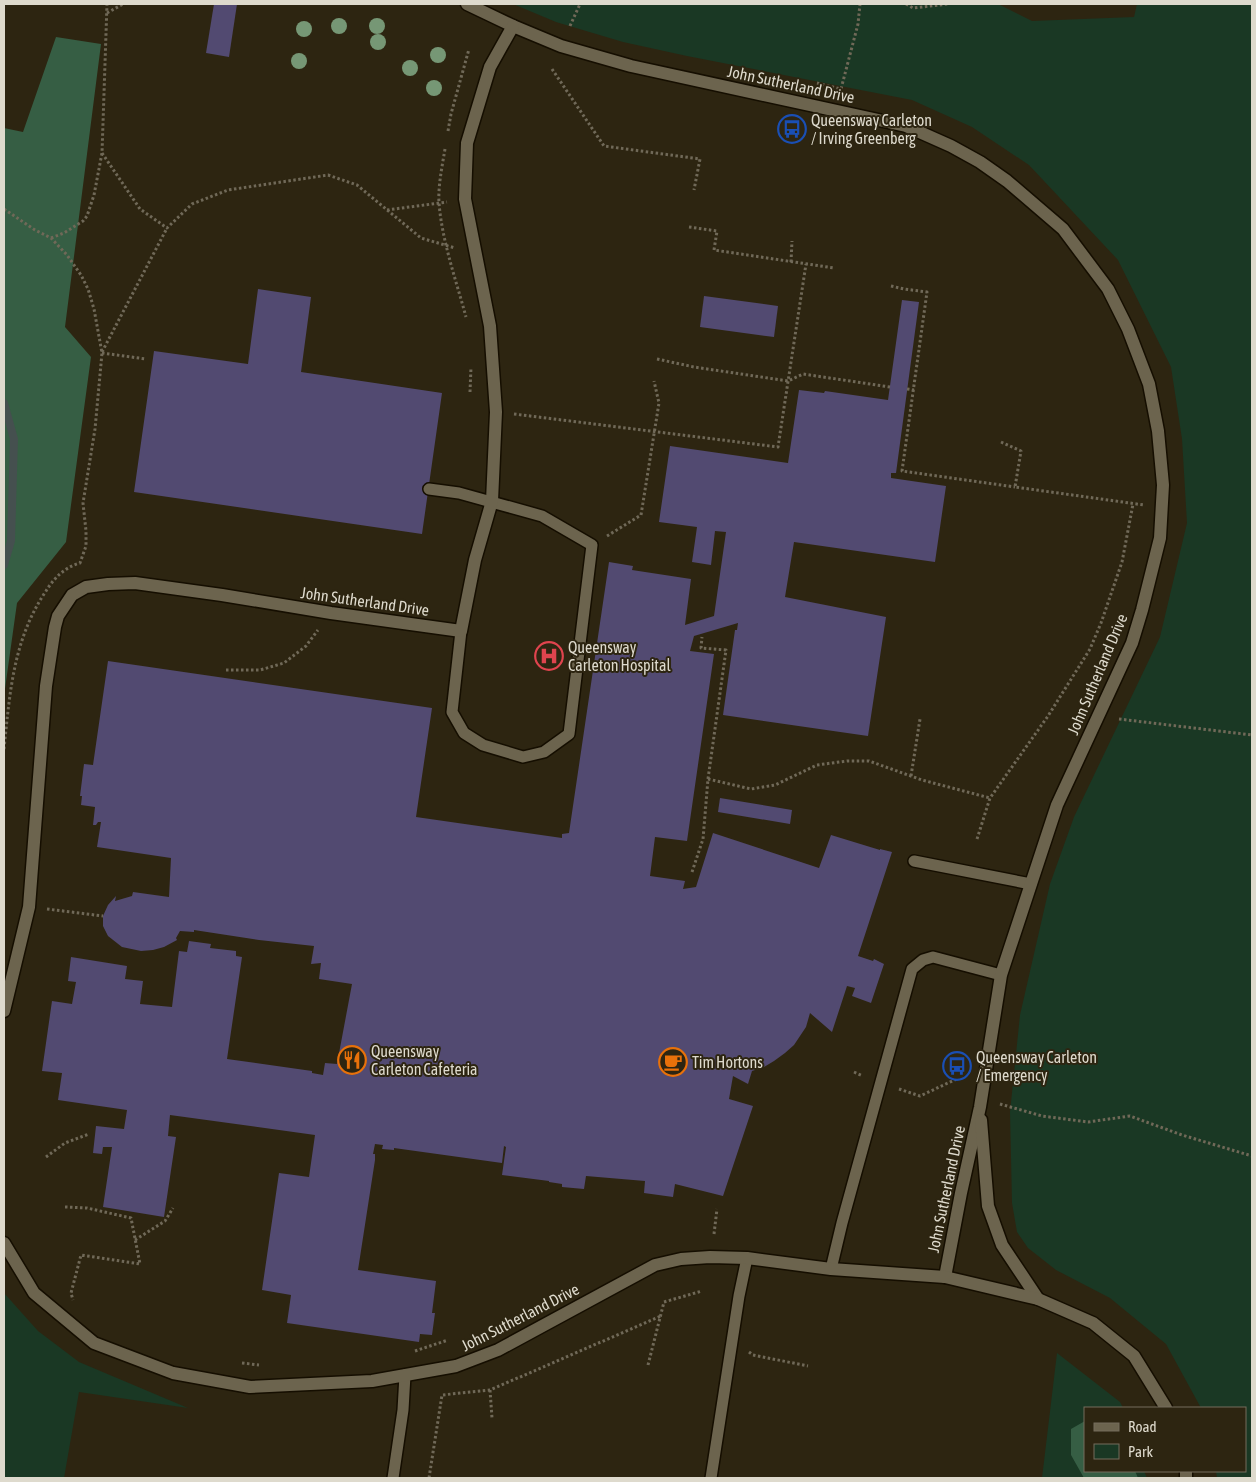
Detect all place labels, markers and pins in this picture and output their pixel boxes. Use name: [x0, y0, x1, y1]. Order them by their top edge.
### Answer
place label: Queensway Carleton / Irving Greenberg: [811, 111, 932, 148]
bus stop icon: Queensway Carleton / Irving Greenberg: [777, 114, 807, 144]
place label: Queensway Carleton Hospital: [568, 638, 671, 675]
hospital icon: Queensway Carleton Hospital: [534, 641, 564, 671]
place label: Queensway Carleton Cafeteria: [371, 1042, 478, 1078]
restaurant icon: Queensway Carleton Cafeteria: [337, 1045, 367, 1075]
cafe icon: Tim Hortons: [658, 1047, 688, 1077]
place label: Queensway Carleton / Emergency: [976, 1048, 1097, 1085]
bus stop icon: Queensway Carleton / Emergency: [942, 1051, 972, 1081]
place label: Tim Hortons: [692, 1053, 763, 1071]

